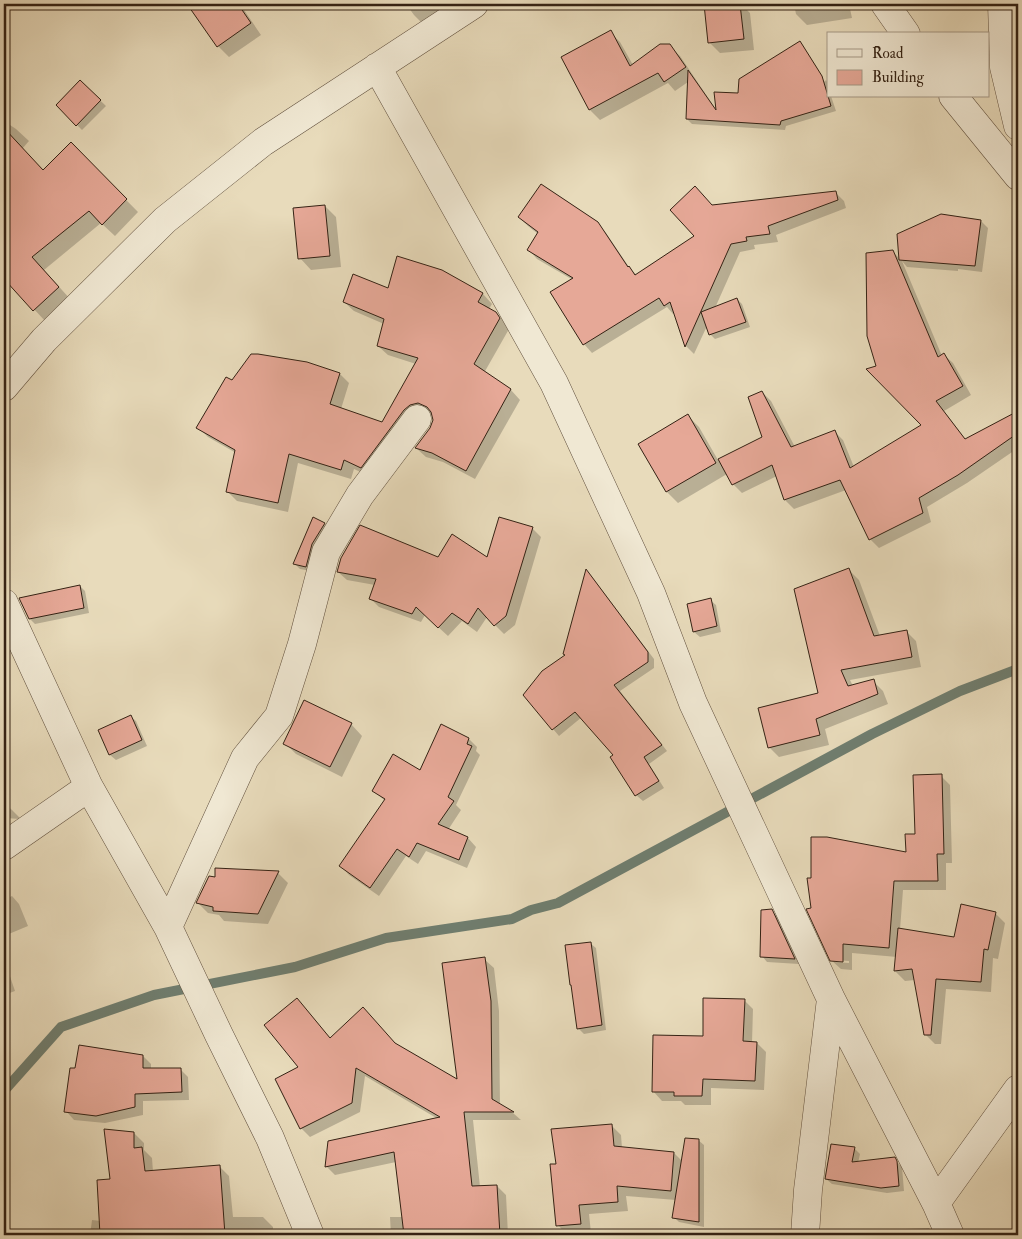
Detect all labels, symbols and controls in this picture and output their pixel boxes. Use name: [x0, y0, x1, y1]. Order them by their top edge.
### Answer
legend: [827, 32, 990, 98]
text: Road: [872, 44, 904, 63]
text: Building: [872, 68, 924, 87]

